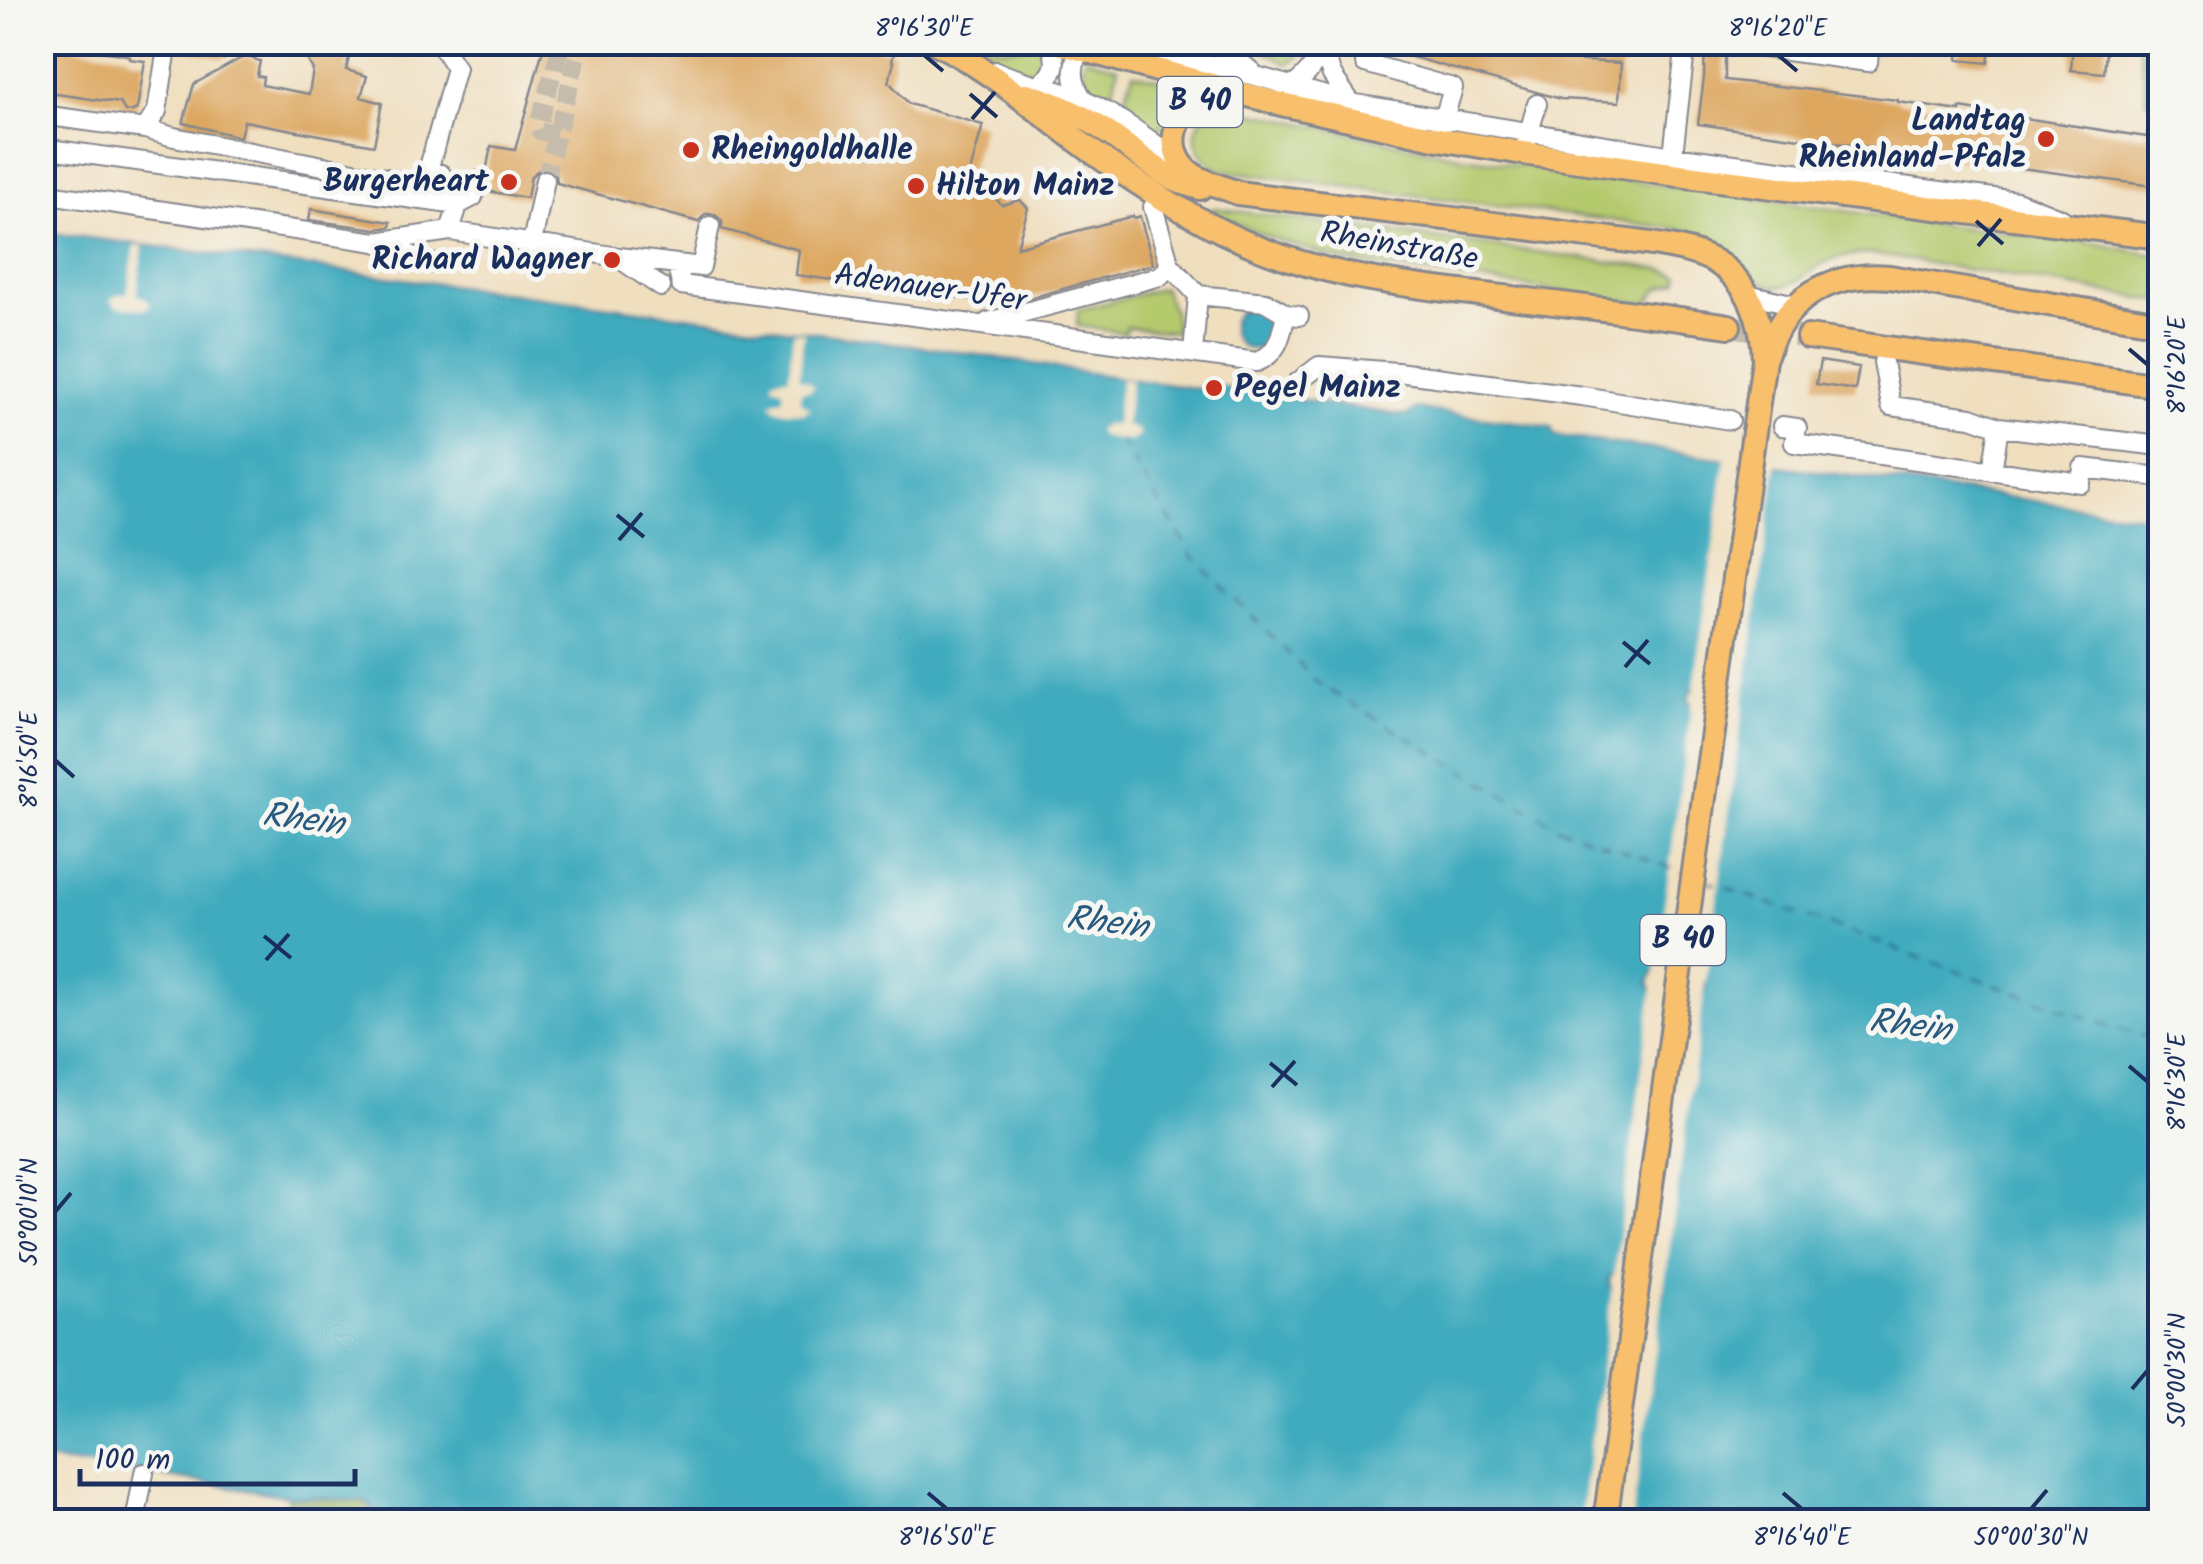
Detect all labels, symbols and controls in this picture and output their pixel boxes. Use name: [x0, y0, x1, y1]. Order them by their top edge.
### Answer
text: 8°16'30"E: [875, 9, 975, 49]
text: 8°16'20"E: [1729, 9, 1829, 49]
road number: B 40: [1158, 77, 1242, 127]
place label: Landtag Rheinland-Pfalz: [1799, 96, 2026, 184]
place label: Rheingoldhalle: [711, 125, 913, 176]
marker: Landtag Rheinland-Pfalz: [2035, 128, 2057, 150]
marker: Rheingoldhalle: [680, 139, 702, 161]
place label: Burgerheart: [323, 157, 490, 208]
place label: Hilton Mainz: [936, 161, 1115, 212]
marker: Burgerheart: [498, 171, 520, 193]
marker: Hilton Mainz: [905, 175, 927, 197]
street label: Rheinstraße: [1316, 208, 1482, 286]
place label: Richard Wagner: [372, 235, 593, 286]
marker: Richard Wagner: [601, 249, 623, 271]
street label: Adenauer-Ufer: [831, 250, 1032, 328]
text: 8°16'20"E: [2158, 314, 2198, 414]
place label: Pegel Mainz: [1234, 363, 1401, 414]
marker: Pegel Mainz: [1203, 377, 1225, 399]
text: 8°16'50"E: [10, 710, 50, 809]
water label: Rhein: [259, 788, 349, 854]
water label: Rhein: [1063, 891, 1153, 957]
road number: B 40: [1640, 915, 1726, 965]
water label: Rhein: [1866, 994, 1956, 1060]
text: 8°16'30"E: [2158, 1031, 2198, 1131]
text: 50°00'10"N: [10, 1158, 50, 1266]
text: 50°00'30"N: [2158, 1312, 2198, 1428]
scale bar: [80, 1424, 355, 1486]
text: 100 m: [95, 1437, 170, 1485]
text: 8°16'50"E: [898, 1518, 997, 1558]
text: 8°16'40"E: [1753, 1518, 1852, 1558]
text: 50°00'30"N: [1973, 1518, 2089, 1558]

